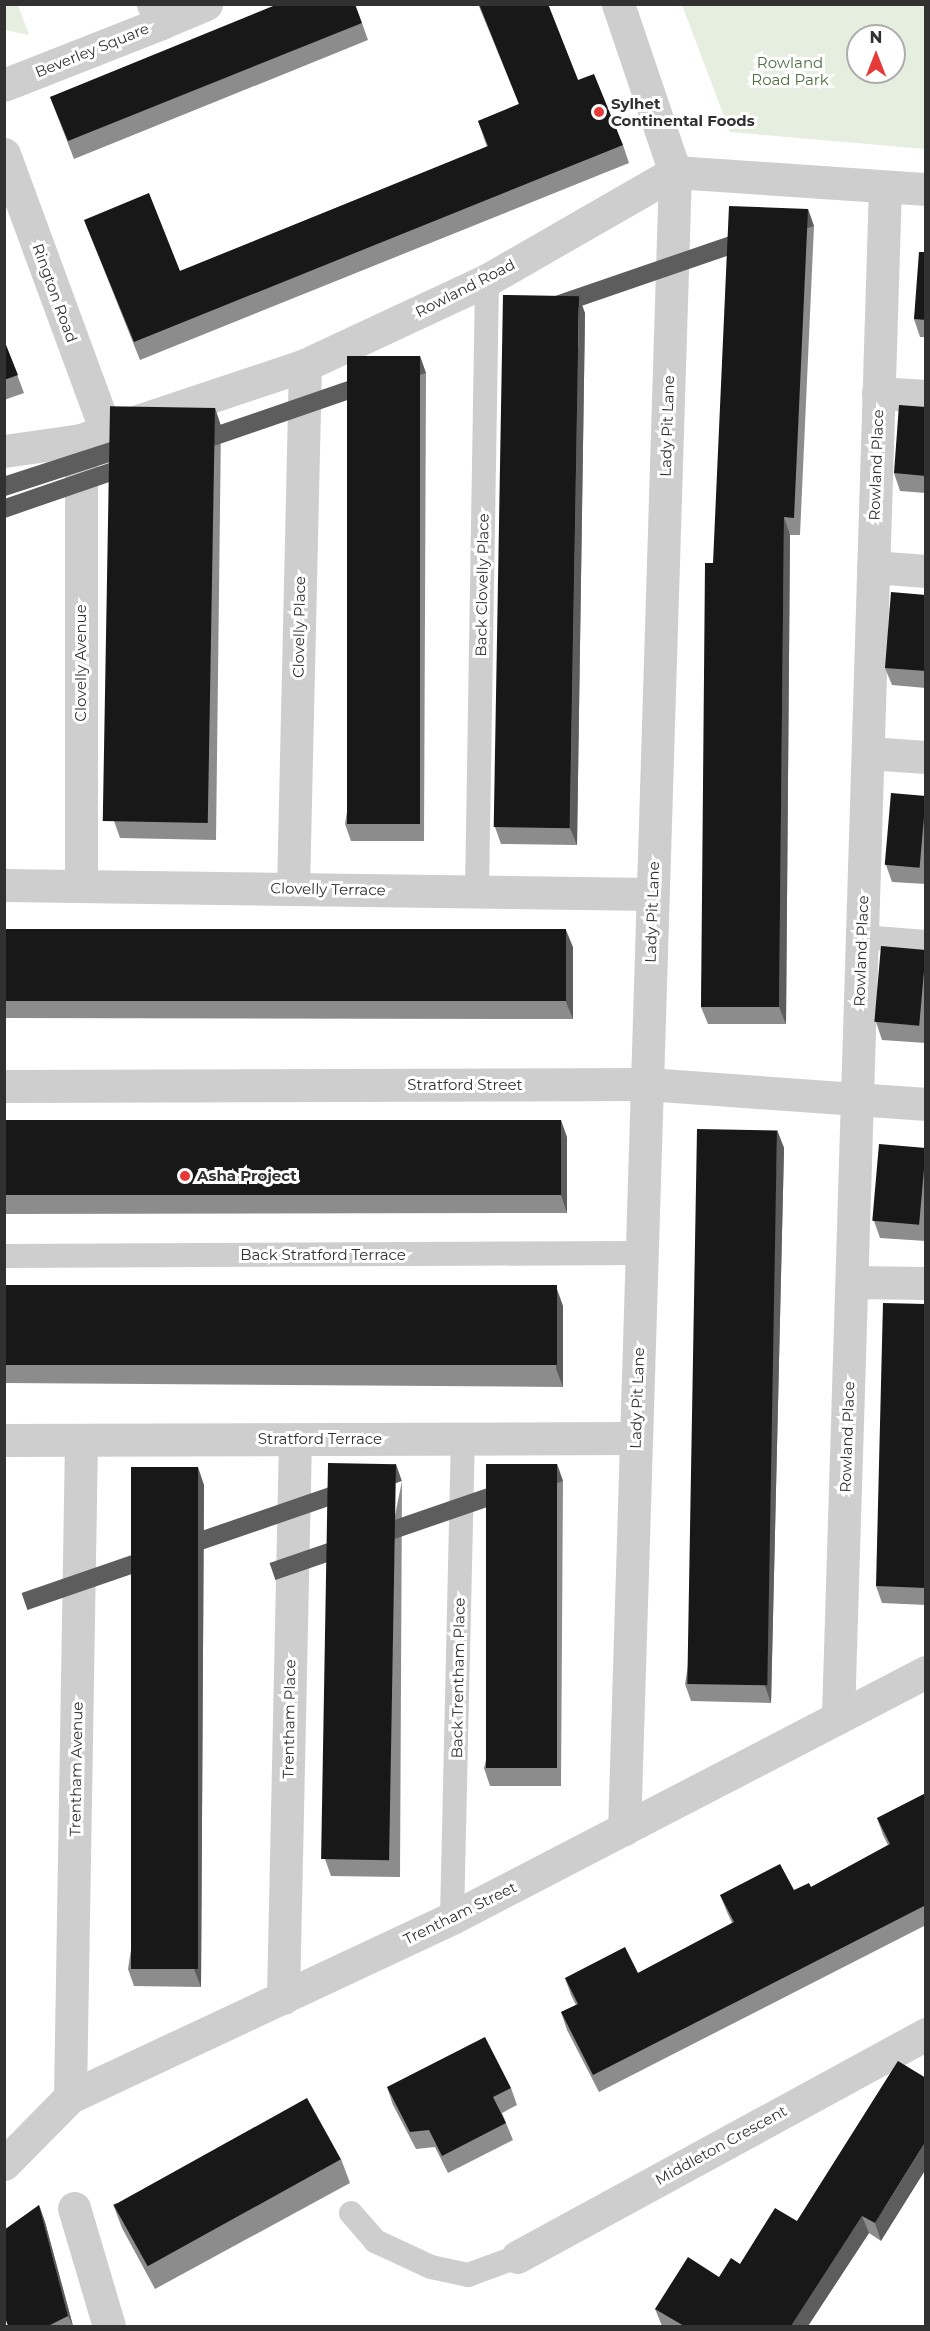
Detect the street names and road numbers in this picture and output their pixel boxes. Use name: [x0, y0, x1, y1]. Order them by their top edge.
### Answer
street label: Beverley Square: [32, 19, 152, 81]
street label: Rington Road: [29, 241, 81, 345]
street label: Rowland Road: [412, 255, 518, 321]
street label: Lady Pit Lane: [656, 375, 678, 477]
street label: Rowland Place: [865, 409, 887, 521]
street label: Back Clovelly Place: [472, 513, 492, 657]
street label: Clovelly Place: [289, 576, 309, 678]
street label: Clovelly Avenue: [72, 604, 90, 722]
street label: Lady Pit Lane: [641, 861, 663, 963]
street label: Clovelly Terrace: [270, 879, 386, 899]
street label: Rowland Place: [850, 895, 872, 1007]
street label: Stratford Street: [407, 1076, 523, 1094]
street label: Back Stratford Terrace: [240, 1246, 406, 1264]
street label: Lady Pit Lane: [626, 1347, 648, 1449]
street label: Rowland Place: [836, 1381, 858, 1493]
street label: Stratford Terrace: [258, 1430, 382, 1448]
street label: Back Trentham Place: [448, 1597, 468, 1759]
street label: Trentham Place: [279, 1659, 299, 1779]
street label: Trentham Avenue: [66, 1701, 86, 1837]
street label: Trentham Street: [400, 1878, 520, 1948]
street label: Middleton Crescent: [652, 2101, 790, 2189]

